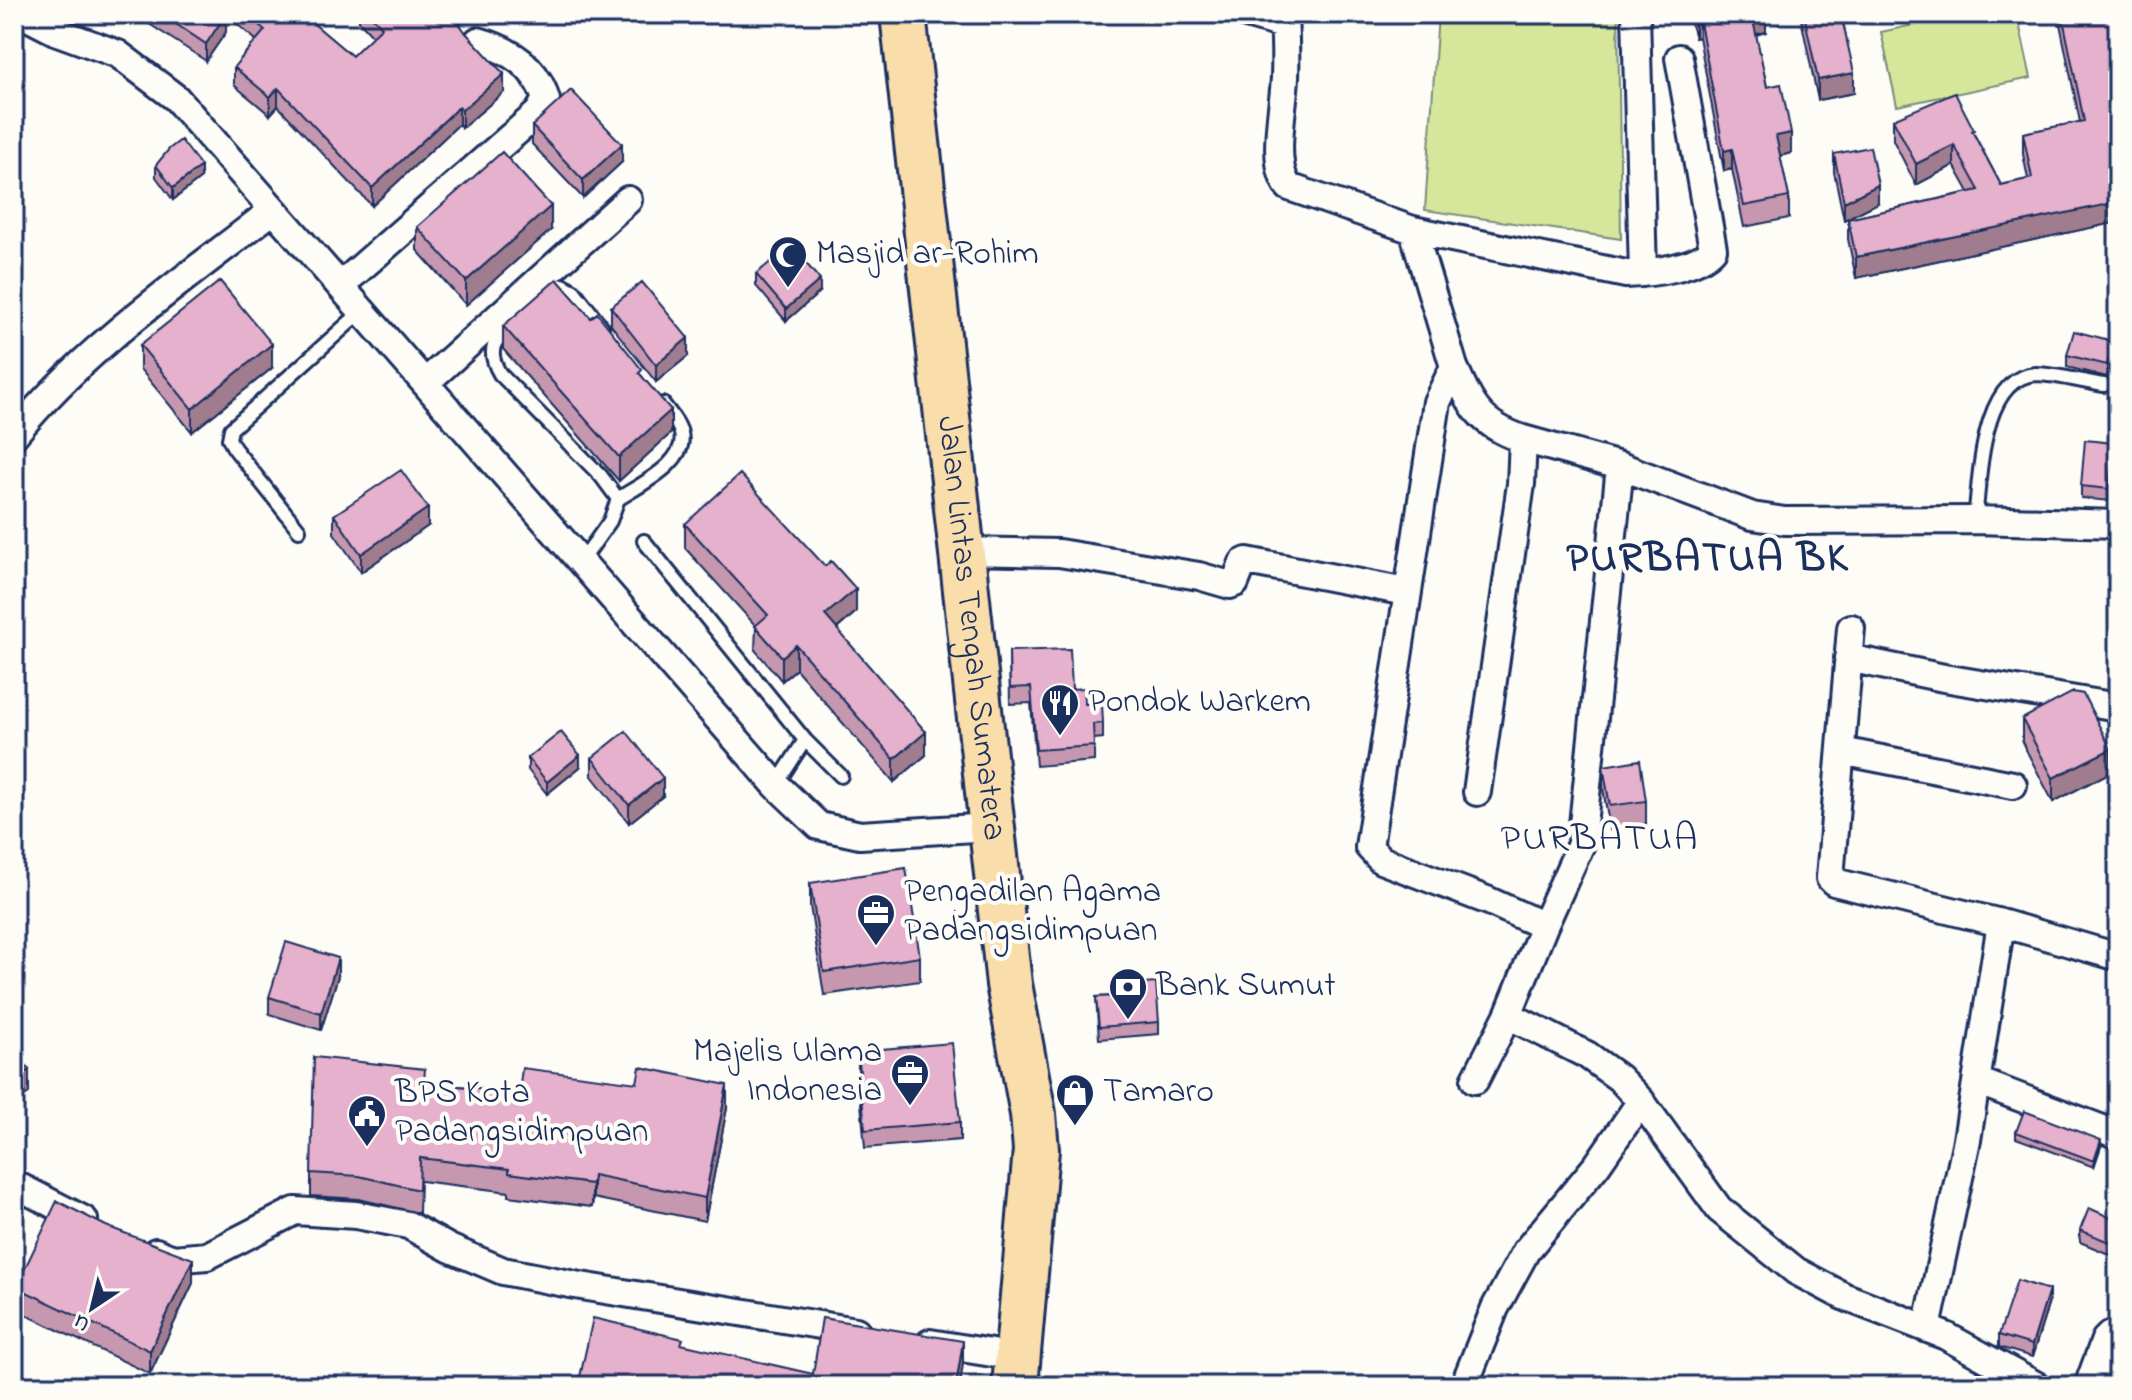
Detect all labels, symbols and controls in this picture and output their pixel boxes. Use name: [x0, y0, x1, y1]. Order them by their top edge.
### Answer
place label: Masjid ar-Rohim: [816, 230, 1039, 280]
mosque icon: Masjid ar-Rohim: [767, 234, 809, 289]
street label: Jalan Lintas Tengah Sumatera: [922, 413, 1018, 843]
district label: PURBATUA BK: [1566, 529, 1850, 590]
place label: Pondok Warkem: [1088, 678, 1311, 728]
restaurant icon: Pondok Warkem: [1039, 682, 1081, 737]
district label: PURBATUA: [1501, 812, 1699, 868]
place label: Pengadilan Agama Padangsidimpuan: [904, 868, 1161, 957]
office icon: Pengadilan Agama Padangsidimpuan: [855, 892, 897, 947]
place label: Bank Sumut: [1155, 962, 1336, 1012]
bank icon: Bank Sumut: [1107, 966, 1149, 1021]
place label: Majelis Ulama Indonesia: [693, 1028, 882, 1117]
office icon: Majelis Ulama Indonesia: [889, 1052, 931, 1107]
place label: Tamaro: [1103, 1068, 1214, 1118]
place label: BPS Kota Padangsidimpuan: [394, 1069, 649, 1158]
shop icon: Tamaro: [1054, 1072, 1096, 1127]
public building icon: BPS Kota Padangsidimpuan: [346, 1093, 388, 1148]
north arrow: [52, 1268, 132, 1348]
text: U: [67, 1305, 97, 1339]

